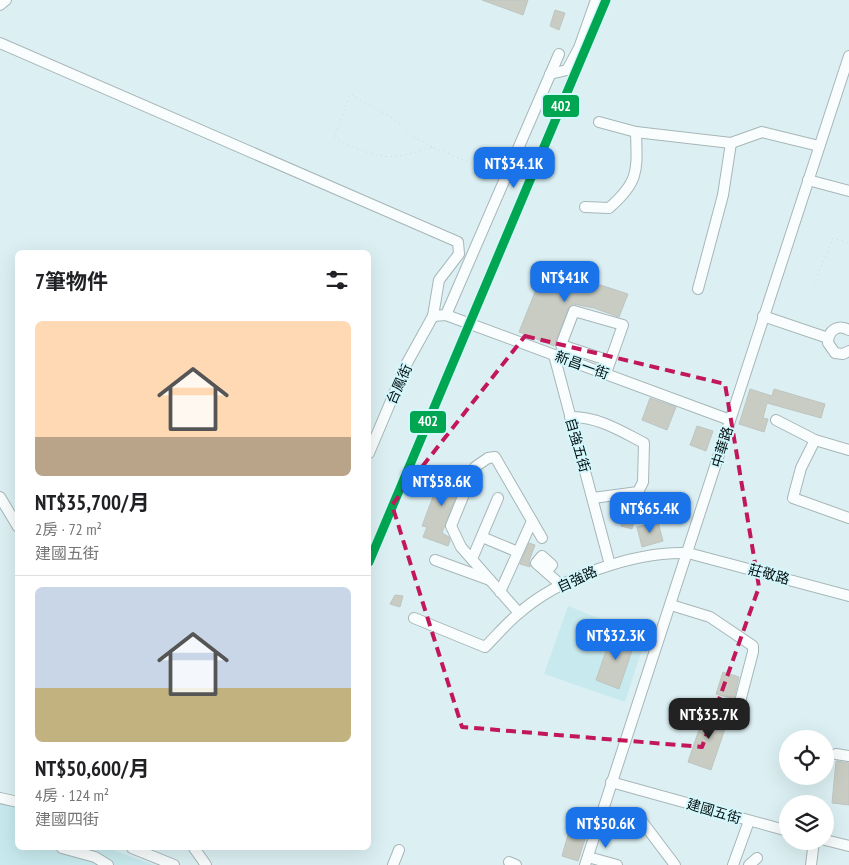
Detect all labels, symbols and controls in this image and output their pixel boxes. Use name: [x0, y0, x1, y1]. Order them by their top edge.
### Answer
line badge: 402: [542, 94, 580, 118]
text: 402: [551, 97, 571, 115]
pin: NT$34.1K: [462, 146, 566, 189]
text: NT$34.1K: [485, 153, 543, 173]
pin: NT$41K: [524, 260, 606, 303]
icon: filters: [323, 266, 351, 294]
text: NT$41K: [541, 267, 589, 287]
text: 7筆物件: [35, 268, 108, 295]
street label: 新昌一街: [553, 347, 611, 383]
icon: home: [148, 354, 238, 444]
street label: 台鳳街: [382, 361, 416, 407]
line badge: 402: [409, 410, 447, 434]
text: 402: [418, 412, 438, 430]
street label: 自強五街: [562, 416, 594, 474]
street label: 中華路: [707, 424, 737, 470]
pin: NT$58.6K: [390, 464, 494, 507]
text: NT$58.6K: [413, 471, 471, 491]
text: NT$35,700/月: [35, 489, 149, 516]
pin: NT$65.4K: [598, 492, 702, 534]
text: NT$65.4K: [621, 498, 679, 518]
text: 2房 · 72 m²: [35, 519, 102, 539]
text: 建國五街: [35, 543, 99, 563]
street label: 莊敬路: [746, 560, 792, 588]
street label: 自強路: [554, 562, 600, 596]
pin: NT$32.3K: [564, 618, 668, 661]
icon: home: [148, 619, 238, 709]
text: NT$32.3K: [587, 625, 645, 645]
pin: NT$35.7K: [657, 698, 761, 740]
text: NT$35.7K: [680, 704, 738, 724]
map controls: [779, 730, 834, 850]
button: locate: [779, 730, 834, 785]
text: NT$50,600/月: [35, 755, 149, 782]
text: 4房 · 124 m²: [35, 785, 109, 805]
street label: 建國五街: [685, 795, 743, 827]
button: layers: [779, 795, 834, 850]
pin: NT$50.6K: [554, 806, 658, 849]
text: 建國四街: [35, 809, 99, 829]
text: NT$50.6K: [577, 813, 635, 833]

